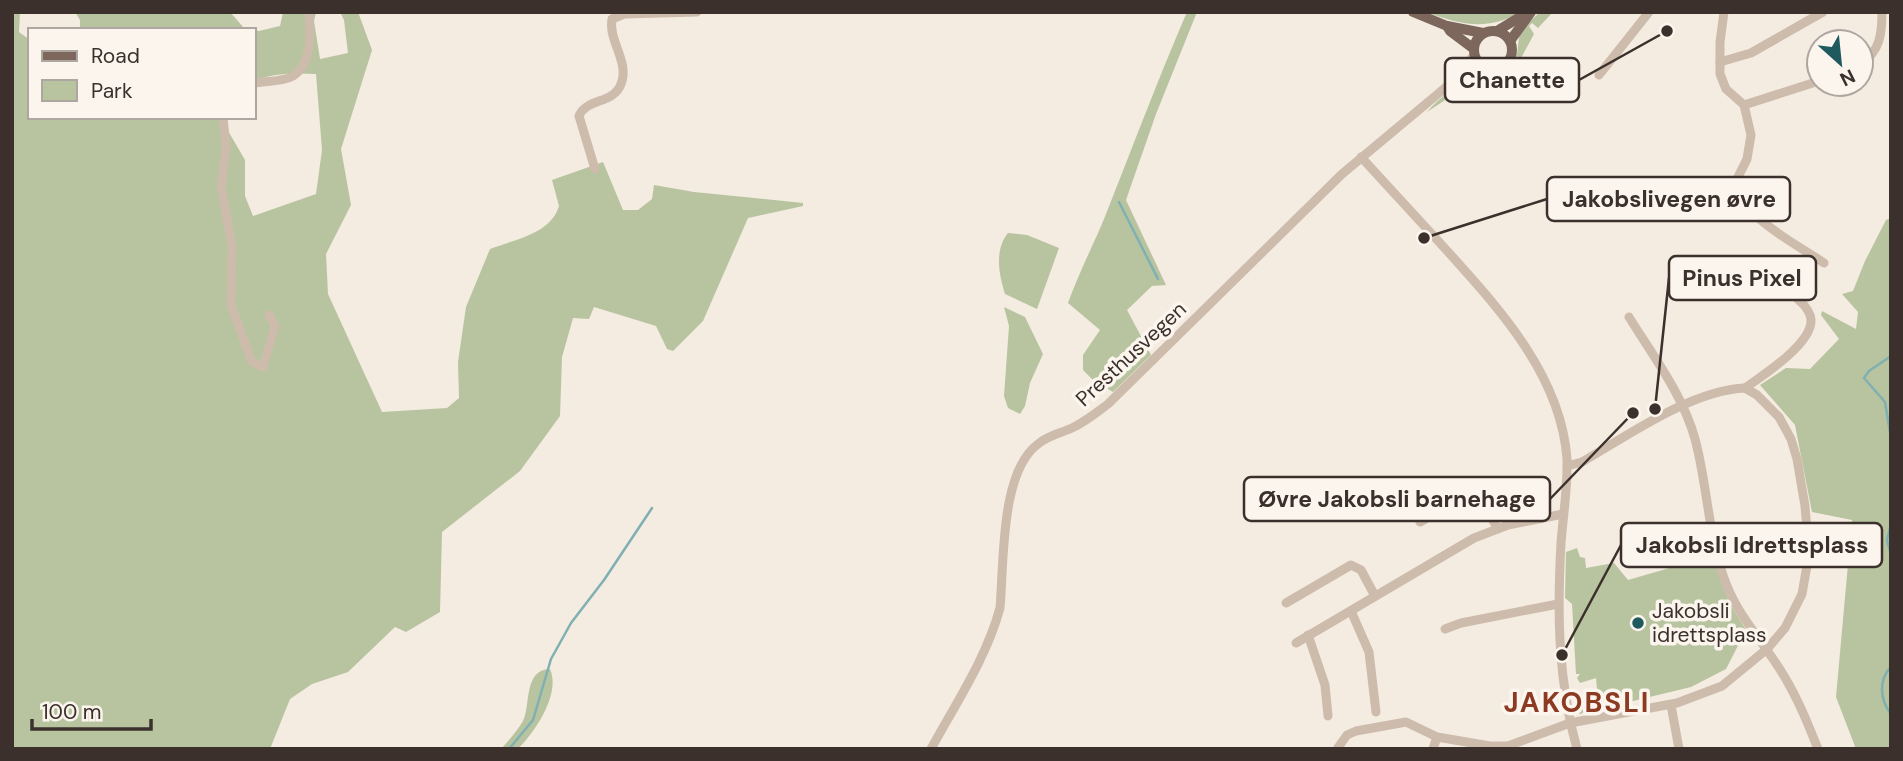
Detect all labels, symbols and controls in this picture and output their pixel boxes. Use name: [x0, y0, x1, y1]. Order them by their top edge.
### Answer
legend: [28, 28, 256, 119]
north arrow: [1805, 28, 1875, 98]
text: Road: [91, 42, 140, 70]
callout: Chanette: [1445, 58, 1579, 102]
text: N: [1836, 63, 1859, 92]
text: Chanette: [1459, 65, 1565, 95]
text: Park: [91, 77, 133, 105]
callout: Jakobslivegen øvre: [1547, 177, 1790, 221]
text: Jakobslivegen øvre: [1562, 184, 1776, 214]
callout: Pinus Pixel: [1669, 256, 1816, 300]
text: Pinus Pixel: [1682, 263, 1802, 293]
street label: Presthusvegen: [1070, 295, 1192, 413]
callout: Øvre Jakobsli barnehage: [1244, 477, 1550, 521]
text: Øvre Jakobsli barnehage: [1258, 484, 1536, 514]
callout: Jakobsli Idrettsplass: [1621, 523, 1882, 567]
text: Jakobsli Idrettsplass: [1636, 530, 1868, 560]
place label: Jakobsli idrettsplass: [1652, 597, 1767, 649]
marker: Jakobsli idrettsplass: [1630, 615, 1646, 631]
district label: JAKOBSLI: [1504, 684, 1650, 721]
scale bar: [32, 688, 150, 732]
text: 100 m: [42, 698, 102, 726]

